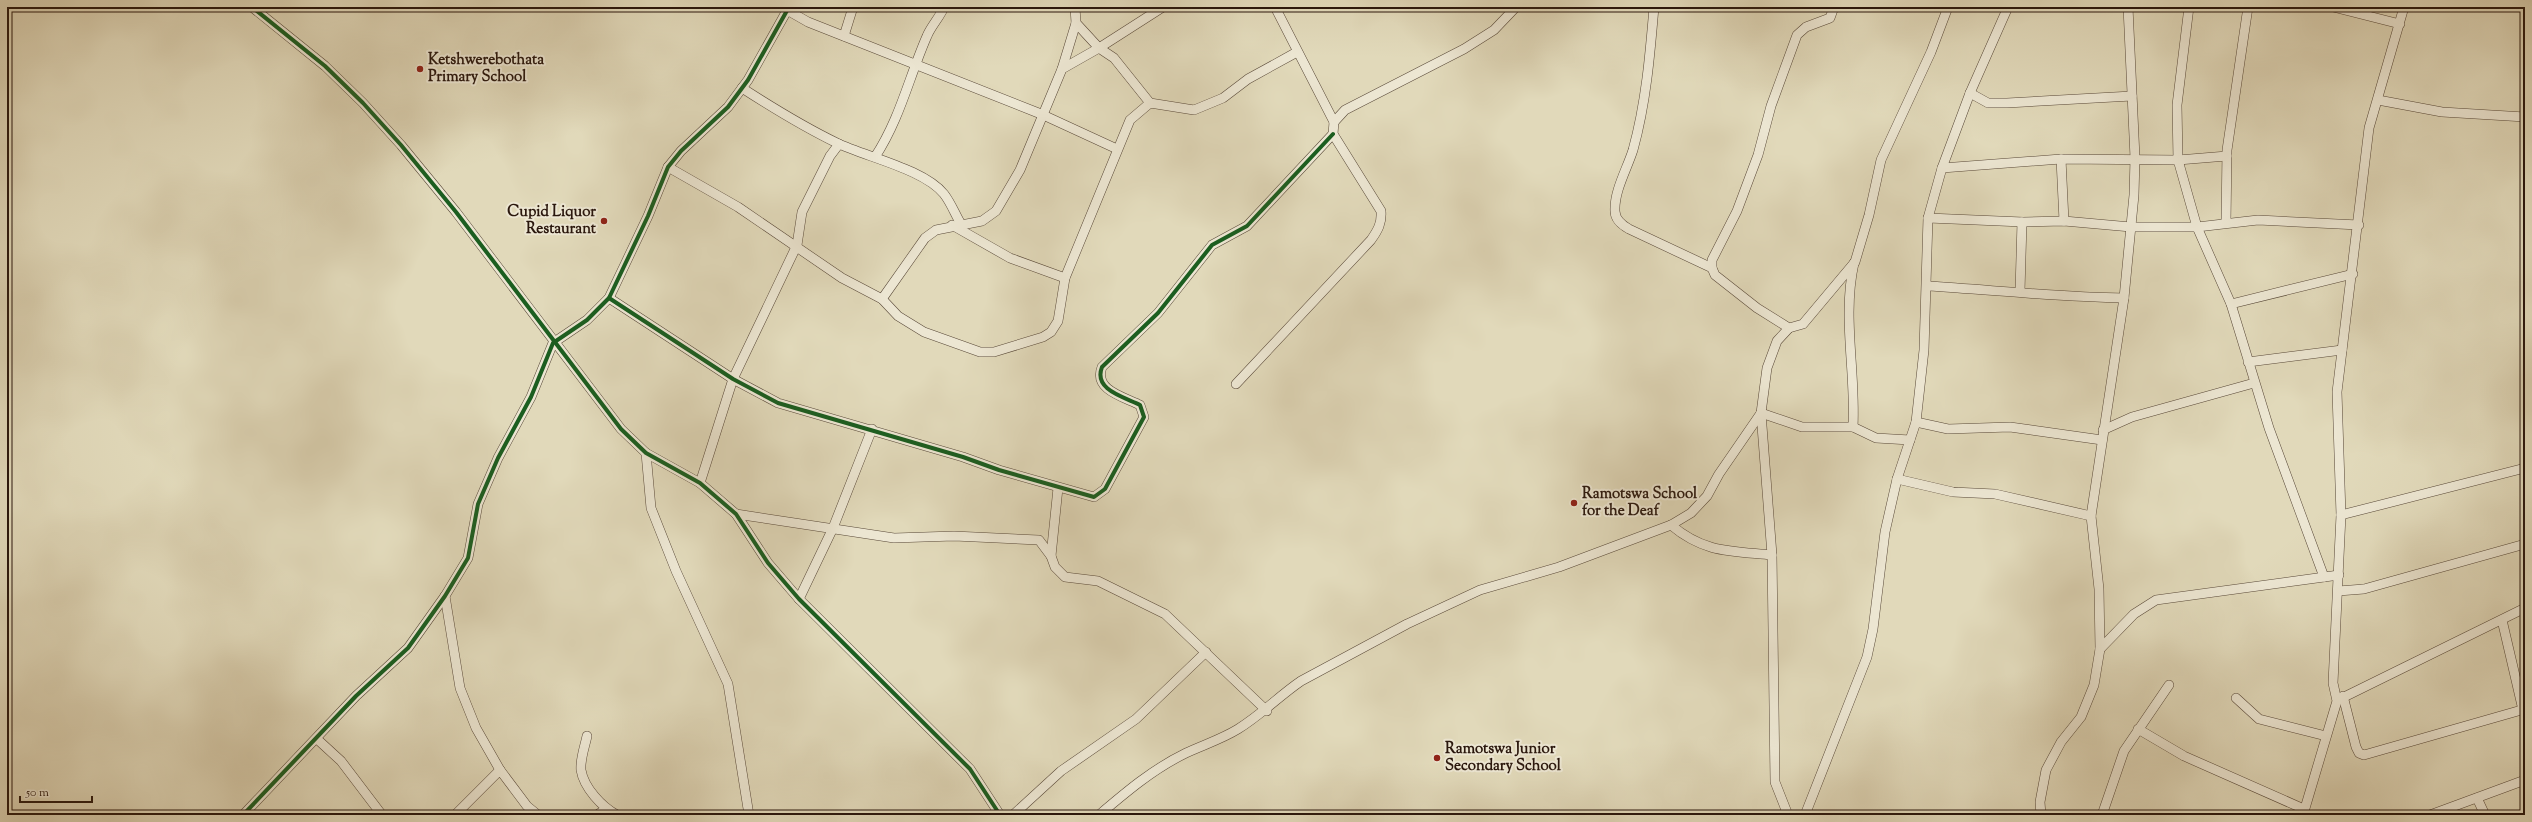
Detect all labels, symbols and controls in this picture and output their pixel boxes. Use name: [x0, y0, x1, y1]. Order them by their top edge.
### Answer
place label: Ketshwerebothata Primary School: [428, 50, 544, 88]
marker: Ketshwerebothata Primary School: [415, 64, 425, 74]
place label: Cupid Liquor Restaurant: [507, 202, 597, 240]
marker: Cupid Liquor Restaurant: [599, 216, 609, 226]
place label: Ramotswa School for the Deaf: [1582, 484, 1698, 522]
marker: Ramotswa School for the Deaf: [1569, 498, 1579, 508]
place label: Ramotswa Junior Secondary School: [1445, 739, 1562, 777]
marker: Ramotswa Junior Secondary School: [1432, 753, 1442, 763]
scale bar: [20, 778, 92, 804]
text: 50 m: [25, 784, 49, 802]

